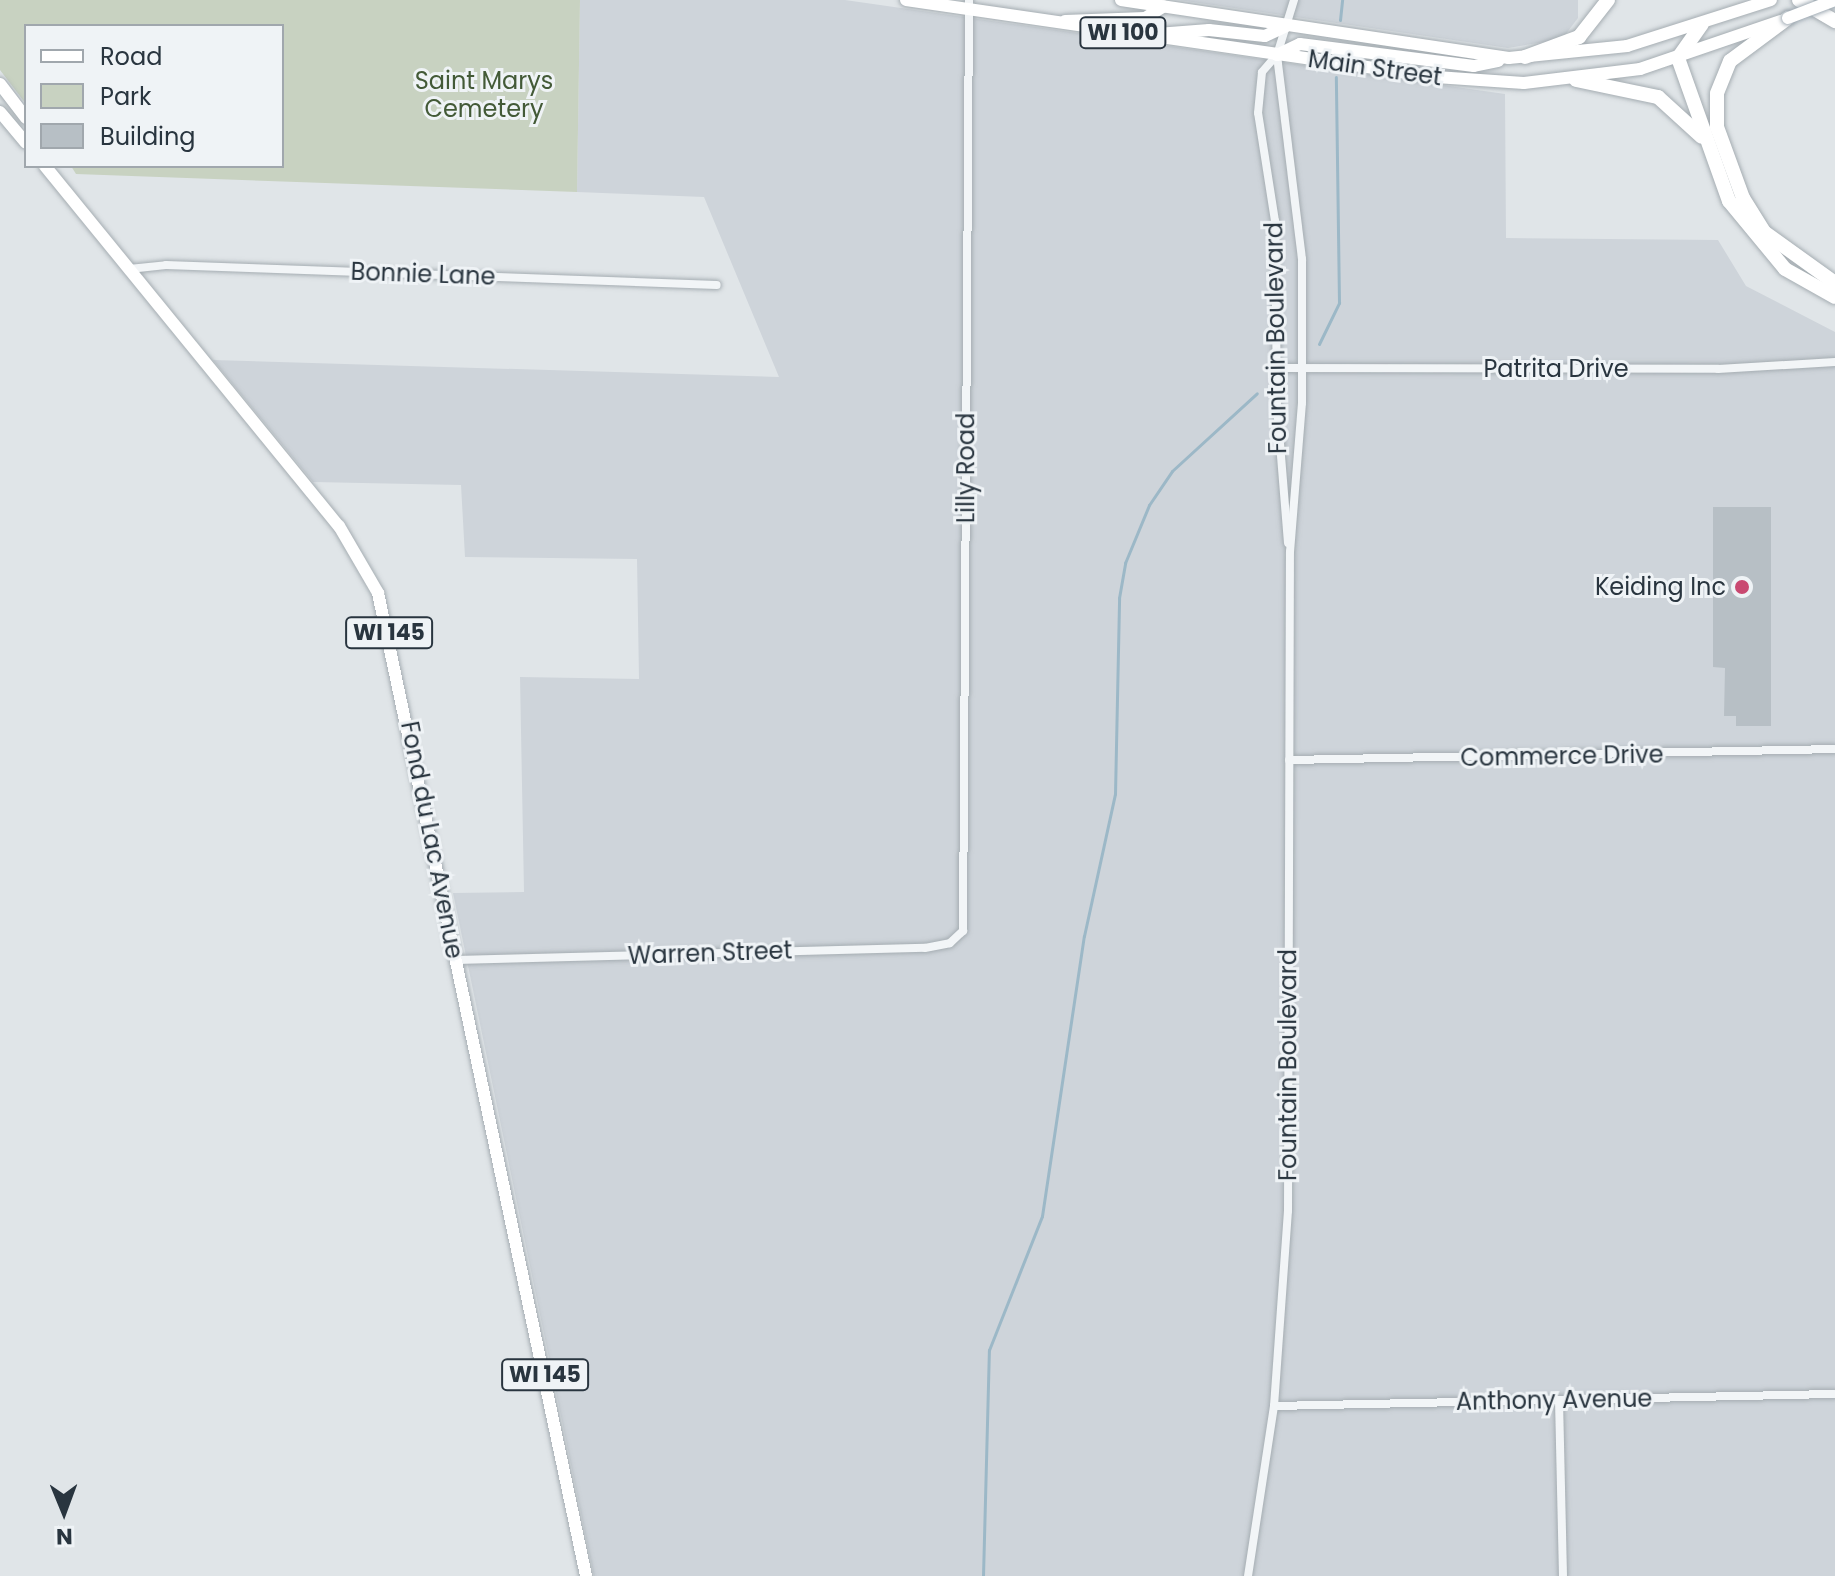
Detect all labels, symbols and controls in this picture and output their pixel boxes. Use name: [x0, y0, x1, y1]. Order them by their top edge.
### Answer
road number: WI 100: [1079, 15, 1167, 51]
legend: [24, 24, 284, 168]
text: Road: [100, 40, 162, 73]
street label: Main Street: [1306, 44, 1444, 92]
park label: Saint Marys Cemetery: [415, 67, 553, 123]
text: Park: [100, 80, 151, 113]
text: Building: [100, 120, 196, 153]
street label: Fountain Boulevard: [1260, 222, 1292, 454]
street label: Bonnie Lane: [350, 257, 496, 291]
street label: Patrita Drive: [1483, 355, 1629, 383]
street label: Lilly Road: [952, 413, 980, 523]
place label: Keiding Inc: [1595, 573, 1726, 601]
marker: Keiding Inc: [1733, 578, 1751, 596]
road number: WI 145: [345, 615, 433, 651]
street label: Fond du Lac Avenue: [395, 719, 469, 961]
street label: Commerce Drive: [1460, 740, 1664, 772]
street label: Warren Street: [627, 936, 793, 970]
street label: Fountain Boulevard: [1274, 949, 1302, 1181]
road number: WI 145: [501, 1357, 589, 1393]
street label: Anthony Avenue: [1456, 1384, 1652, 1416]
north arrow: [24, 1472, 104, 1552]
text: N: [56, 1521, 73, 1552]

